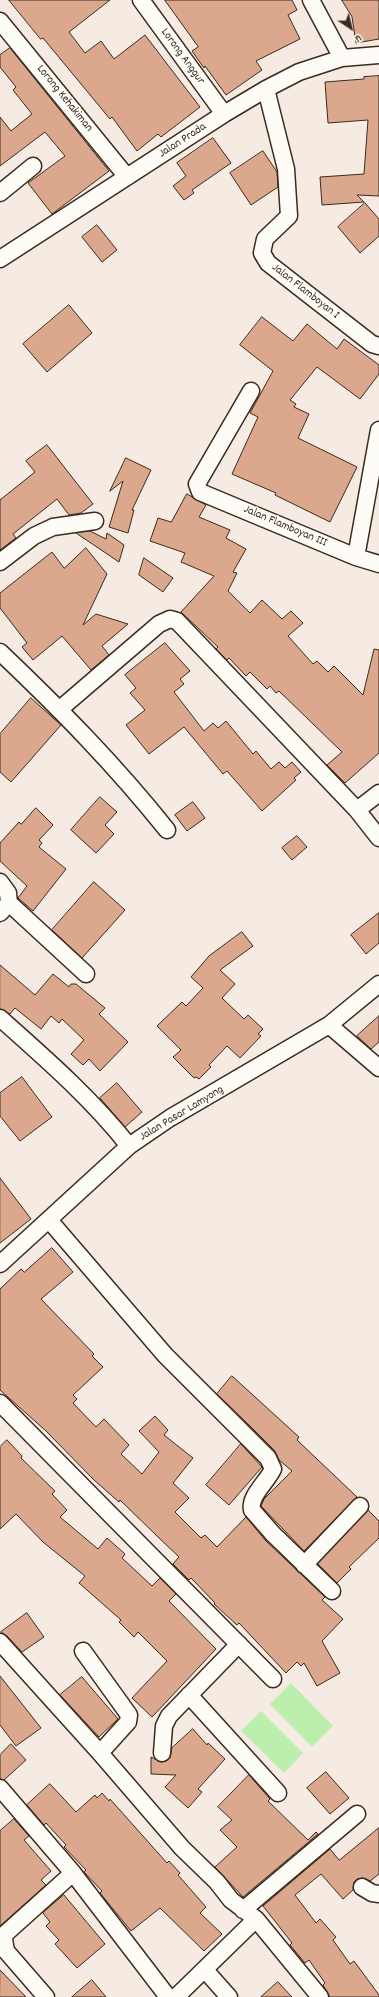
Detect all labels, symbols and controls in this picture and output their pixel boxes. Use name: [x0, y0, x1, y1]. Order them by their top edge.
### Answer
north arrow: [331, 8, 371, 48]
street label: Lorong Anggur: [157, 26, 207, 88]
text: U: [351, 30, 365, 46]
street label: Lorong Kehakiman: [33, 63, 95, 135]
street label: Jalan Prada: [157, 120, 209, 162]
street label: Jalan Flamboyan I: [268, 261, 342, 323]
street label: Jalan Flamboyan III: [241, 503, 329, 551]
street label: Jalan Pasar Lamyong: [137, 1083, 227, 1145]

